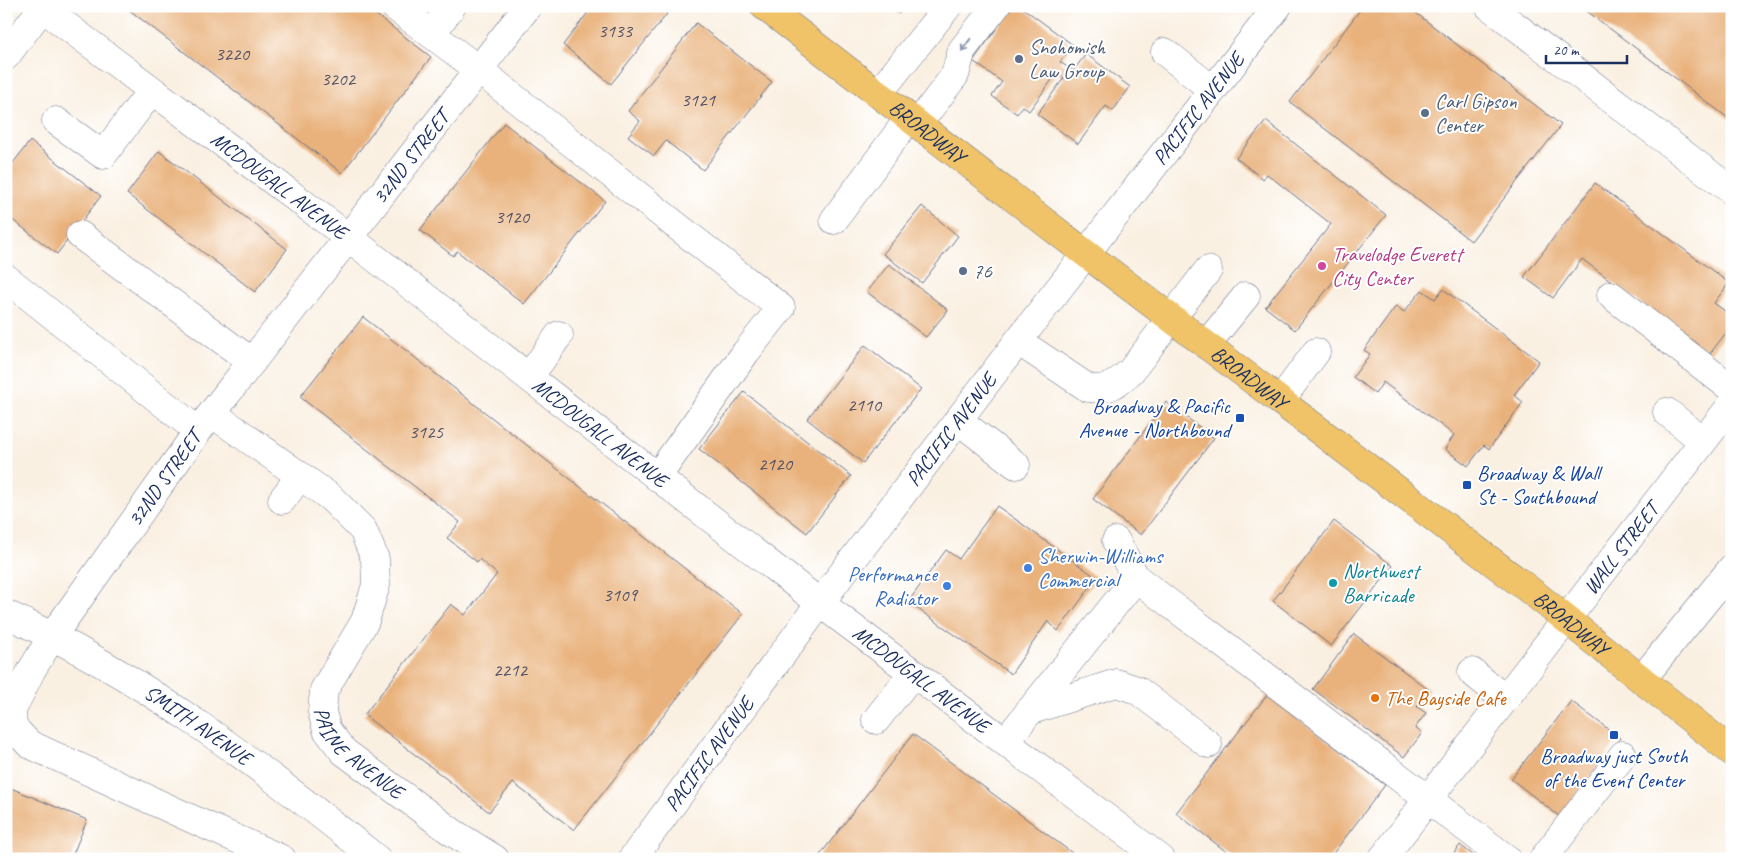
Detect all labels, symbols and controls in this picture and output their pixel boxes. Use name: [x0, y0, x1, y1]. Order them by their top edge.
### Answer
house number: 3133: [598, 19, 634, 43]
scale bar: [1546, 32, 1627, 64]
place label: Snohomish Law Group: [1029, 34, 1106, 84]
one-way arrow: [961, 38, 971, 52]
text: 20 m: [1553, 41, 1580, 60]
house number: 3220: [215, 42, 251, 66]
street label: PACIFIC AVENUE: [1147, 45, 1252, 170]
marker: Snohomish Law Group: [1013, 53, 1025, 65]
house number: 3202: [321, 67, 357, 91]
house number: 3121: [681, 88, 717, 112]
place label: Carl Gipson Center: [1435, 88, 1517, 138]
street label: BROADWAY: [884, 94, 973, 171]
street label: 32ND STREET: [366, 101, 458, 209]
marker: Carl Gipson Center: [1419, 107, 1431, 119]
street label: MCDOUGALL AVENUE: [206, 126, 355, 247]
house number: 3120: [495, 205, 531, 229]
place label: Travelodge Everett City Center: [1332, 241, 1465, 291]
place label: 76: [973, 258, 992, 284]
marker: Travelodge Everett City Center: [1316, 260, 1328, 272]
marker: 76: [957, 265, 969, 277]
street label: BROADWAY: [1206, 340, 1295, 417]
street label: PACIFIC AVENUE: [900, 366, 1004, 491]
street label: MCDOUGALL AVENUE: [527, 372, 675, 495]
house number: 2110: [847, 393, 883, 417]
place label: Broadway & Pacific Avenue - Northbound: [1079, 393, 1233, 443]
marker: Broadway & Pacific Avenue - Northbound: [1234, 412, 1246, 424]
house number: 3125: [409, 420, 445, 444]
street label: 32ND STREET: [122, 421, 210, 531]
house number: 2120: [758, 452, 794, 476]
place label: Broadway & Wall St - Southbound: [1477, 460, 1603, 510]
marker: Broadway & Wall St - Southbound: [1461, 479, 1473, 491]
street label: WALL STREET: [1578, 494, 1667, 599]
place label: Sherwin-Williams Commercial: [1038, 543, 1164, 593]
place label: Northwest Barricade: [1343, 558, 1422, 608]
place label: Performance Radiator: [848, 561, 939, 611]
marker: Sherwin-Williams Commercial: [1022, 562, 1034, 574]
marker: Northwest Barricade: [1327, 577, 1339, 589]
marker: Performance Radiator: [941, 580, 953, 592]
house number: 3109: [603, 583, 639, 607]
street label: BROADWAY: [1528, 585, 1617, 663]
street label: MCDOUGALL AVENUE: [848, 619, 997, 740]
house number: 2212: [493, 658, 529, 682]
street label: SMITH AVENUE: [140, 679, 259, 772]
place label: The Bayside Cafe: [1385, 685, 1507, 711]
street label: PACIFIC AVENUE: [659, 690, 761, 816]
marker: The Bayside Cafe: [1369, 692, 1381, 704]
street label: PAINE AVENUE: [308, 704, 411, 806]
marker: Broadway just South of the Event Center: [1608, 729, 1620, 741]
place label: Broadway just South of the Event Center: [1540, 743, 1688, 793]

